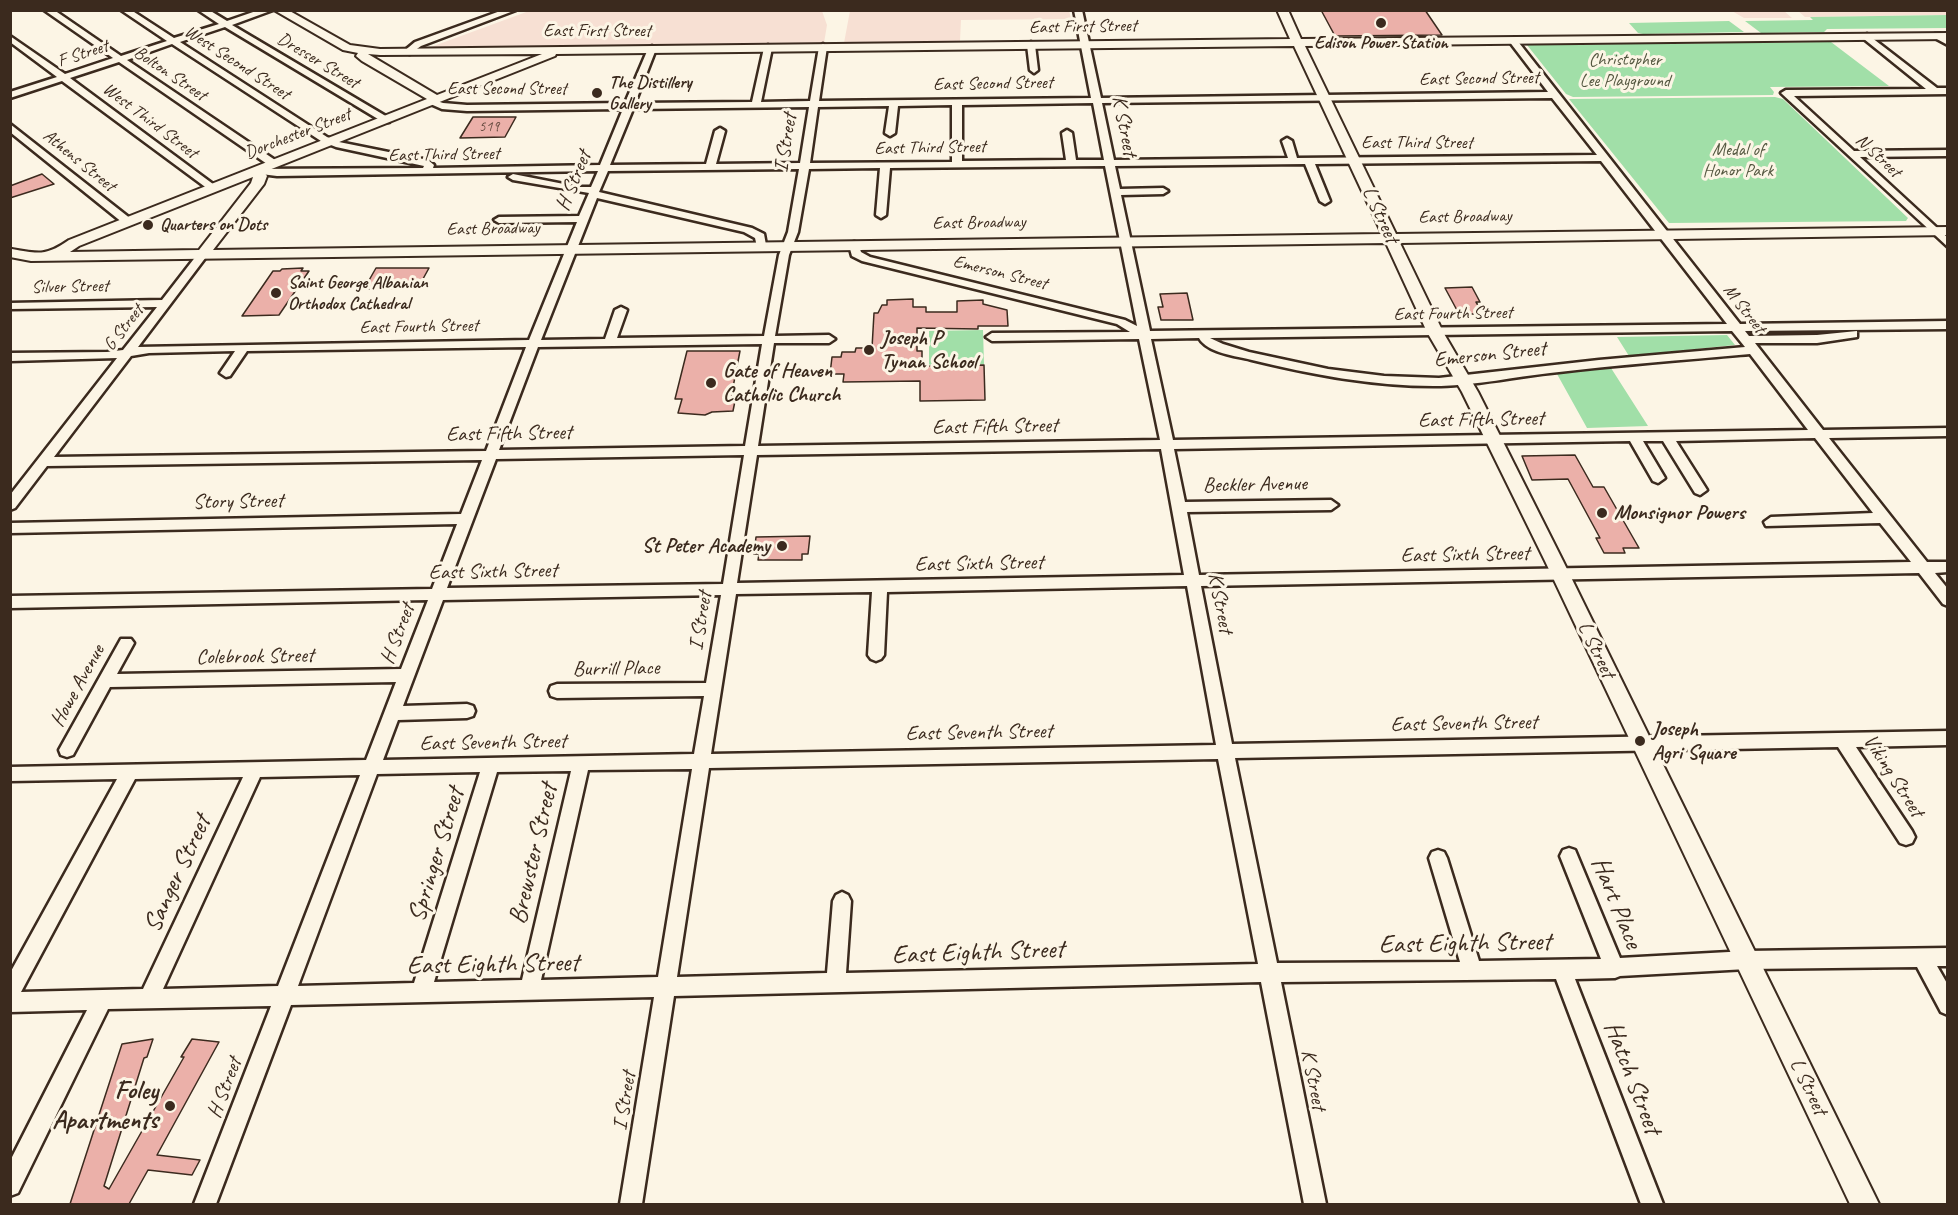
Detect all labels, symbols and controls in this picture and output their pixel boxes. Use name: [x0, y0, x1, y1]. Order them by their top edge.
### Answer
street label: East First Street: [1029, 15, 1137, 39]
marker: Edison Power Station: [1374, 16, 1388, 30]
street label: East First Street: [543, 20, 651, 42]
street label: West Second Street: [180, 21, 294, 105]
street label: Dresser Street: [273, 28, 363, 94]
place label: Edison Power Station: [1314, 32, 1448, 54]
street label: F Street: [55, 36, 111, 72]
street label: Bolton Street: [130, 42, 210, 106]
park label: Christopher Lee Playground: [1580, 49, 1670, 92]
street label: East Second Street: [1419, 67, 1539, 91]
place label: The Distillery Gallery: [609, 72, 692, 115]
street label: East Second Street: [933, 72, 1053, 96]
street label: West Third Street: [98, 78, 202, 164]
street label: East Second Street: [447, 78, 567, 100]
marker: The Distillery Gallery: [590, 86, 604, 100]
street label: K Street: [1106, 94, 1142, 158]
street label: Dorchester Street: [242, 104, 354, 164]
street label: I Street: [769, 112, 803, 174]
house number: 519: [479, 118, 499, 136]
street label: Athens Street: [38, 125, 120, 197]
street label: N Street: [1851, 130, 1905, 182]
street label: East Third Street: [1361, 132, 1473, 154]
street label: East Third Street: [874, 136, 986, 160]
park label: Medal of Honor Park: [1703, 139, 1773, 182]
street label: East Third Street: [388, 143, 500, 167]
street label: H Street: [551, 147, 597, 215]
street label: L Street: [1356, 183, 1404, 247]
street label: East Broadway: [1418, 205, 1512, 229]
street label: East Broadway: [932, 211, 1026, 235]
place label: Quarters on Dots: [160, 214, 267, 236]
street label: East Broadway: [446, 217, 540, 241]
marker: Quarters on Dots: [141, 218, 155, 232]
street label: Emerson Street: [951, 251, 1049, 295]
place label: Saint George Albanian Orthodox Cathedral: [288, 272, 428, 314]
street label: Silver Street: [31, 276, 109, 298]
street label: M Street: [1718, 280, 1770, 338]
marker: Saint George Albanian Orthodox Cathedral: [269, 286, 283, 300]
street label: G Street: [99, 301, 149, 355]
street label: East Fourth Street: [1393, 302, 1513, 326]
street label: East Fourth Street: [359, 315, 479, 339]
place label: Joseph P Tynan School: [881, 325, 977, 375]
street label: Emerson Street: [1433, 337, 1547, 373]
marker: Joseph P Tynan School: [862, 343, 876, 357]
place label: Gate of Heaven Catholic Church: [723, 358, 840, 408]
marker: Gate of Heaven Catholic Church: [704, 376, 718, 390]
street label: East Fifth Street: [1418, 406, 1544, 434]
street label: East Fifth Street: [932, 413, 1058, 441]
street label: East Fifth Street: [446, 420, 572, 448]
street label: Beckler Avenue: [1203, 471, 1307, 499]
street label: Story Street: [193, 489, 283, 515]
place label: Monsignor Powers: [1614, 500, 1745, 526]
marker: Monsignor Powers: [1595, 506, 1609, 520]
place label: St Peter Academy: [642, 533, 770, 559]
marker: St Peter Academy: [775, 539, 789, 553]
street label: East Sixth Street: [1401, 541, 1529, 569]
street label: East Sixth Street: [915, 550, 1043, 578]
street label: East Sixth Street: [429, 558, 557, 586]
street label: K Street: [1202, 571, 1238, 635]
street label: I Street: [684, 590, 718, 652]
street label: H Street: [375, 600, 421, 668]
street label: L Street: [1572, 618, 1620, 682]
street label: Howe Avenue: [45, 641, 111, 731]
street label: Colebrook Street: [196, 643, 314, 671]
street label: Burrill Place: [572, 656, 660, 682]
street label: East Seventh Street: [1390, 710, 1538, 738]
place label: Joseph Agri Square: [1652, 716, 1736, 766]
street label: East Seventh Street: [905, 719, 1053, 747]
street label: East Seventh Street: [419, 729, 567, 757]
street label: Viking Street: [1857, 730, 1929, 822]
marker: Joseph Agri Square: [1633, 734, 1647, 748]
street label: Brewster Street: [503, 781, 565, 927]
street label: Springer Street: [402, 784, 472, 926]
street label: Sanger Street: [137, 811, 219, 937]
street label: Hart Place: [1584, 853, 1648, 953]
street label: East Eighth Street: [1379, 927, 1551, 961]
street label: East Eighth Street: [891, 934, 1065, 972]
street label: East Eighth Street: [407, 948, 579, 982]
street label: Hatch Street: [1596, 1017, 1668, 1139]
street label: K Street: [1295, 1048, 1331, 1112]
street label: H Street: [202, 1054, 248, 1122]
street label: L Street: [1784, 1055, 1832, 1119]
street label: I Street: [608, 1070, 642, 1132]
place label: Foley Apartments: [52, 1075, 158, 1136]
marker: Foley Apartments: [163, 1099, 177, 1113]

